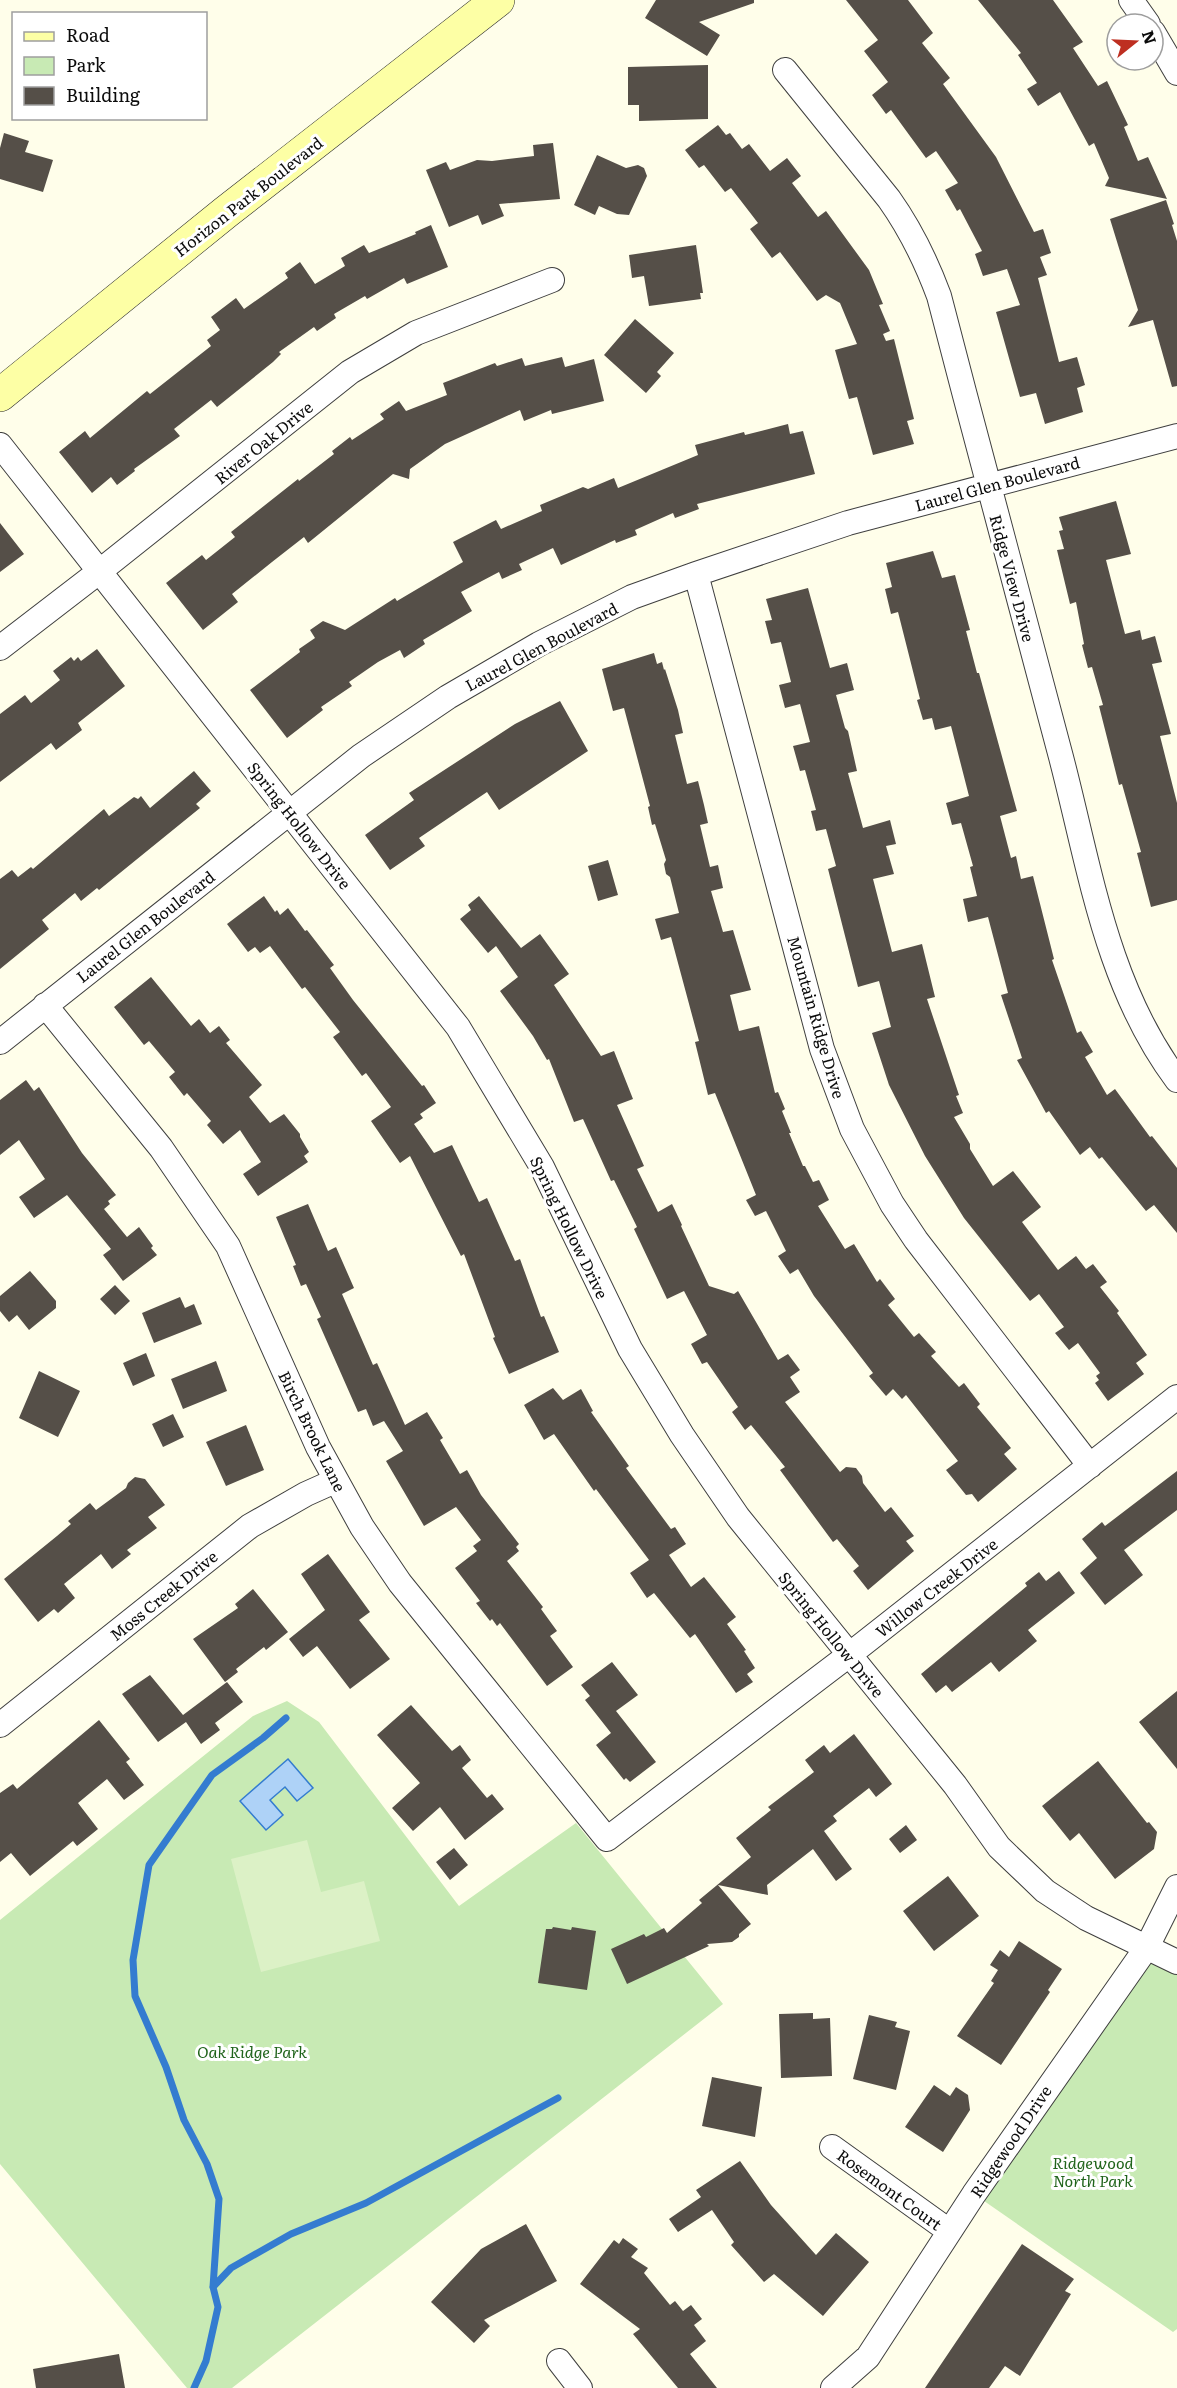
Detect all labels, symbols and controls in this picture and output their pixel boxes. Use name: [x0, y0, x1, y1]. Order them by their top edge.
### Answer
legend: [12, 12, 207, 120]
north arrow: [1105, 12, 1165, 72]
text: Road: [66, 21, 110, 48]
text: N: [1137, 27, 1164, 47]
text: Park: [66, 51, 107, 78]
text: Building: [66, 81, 141, 108]
street label: Horizon Park Boulevard: [169, 130, 328, 262]
street label: River Oak Drive: [209, 395, 317, 489]
street label: Laurel Glen Boulevard: [912, 449, 1082, 517]
street label: Ridge View Drive: [984, 512, 1042, 644]
street label: Laurel Glen Boulevard: [460, 595, 622, 696]
street label: Spring Hollow Drive: [242, 756, 358, 894]
street label: Laurel Glen Boulevard: [71, 864, 219, 988]
street label: Mountain Ridge Drive: [782, 933, 852, 1101]
street label: Spring Hollow Drive: [525, 1152, 615, 1302]
street label: Birch Brook Lane: [273, 1366, 353, 1496]
street label: Willow Creek Drive: [870, 1532, 1002, 1642]
street label: Moss Creek Drive: [104, 1544, 222, 1646]
street label: Spring Hollow Drive: [774, 1566, 890, 1702]
park label: Oak Ridge Park: [197, 2039, 307, 2063]
street label: Ridgewood Drive: [963, 2080, 1057, 2202]
street label: Rosemont Court: [832, 2143, 948, 2236]
park label: Ridgewood North Park: [1052, 2150, 1135, 2192]

